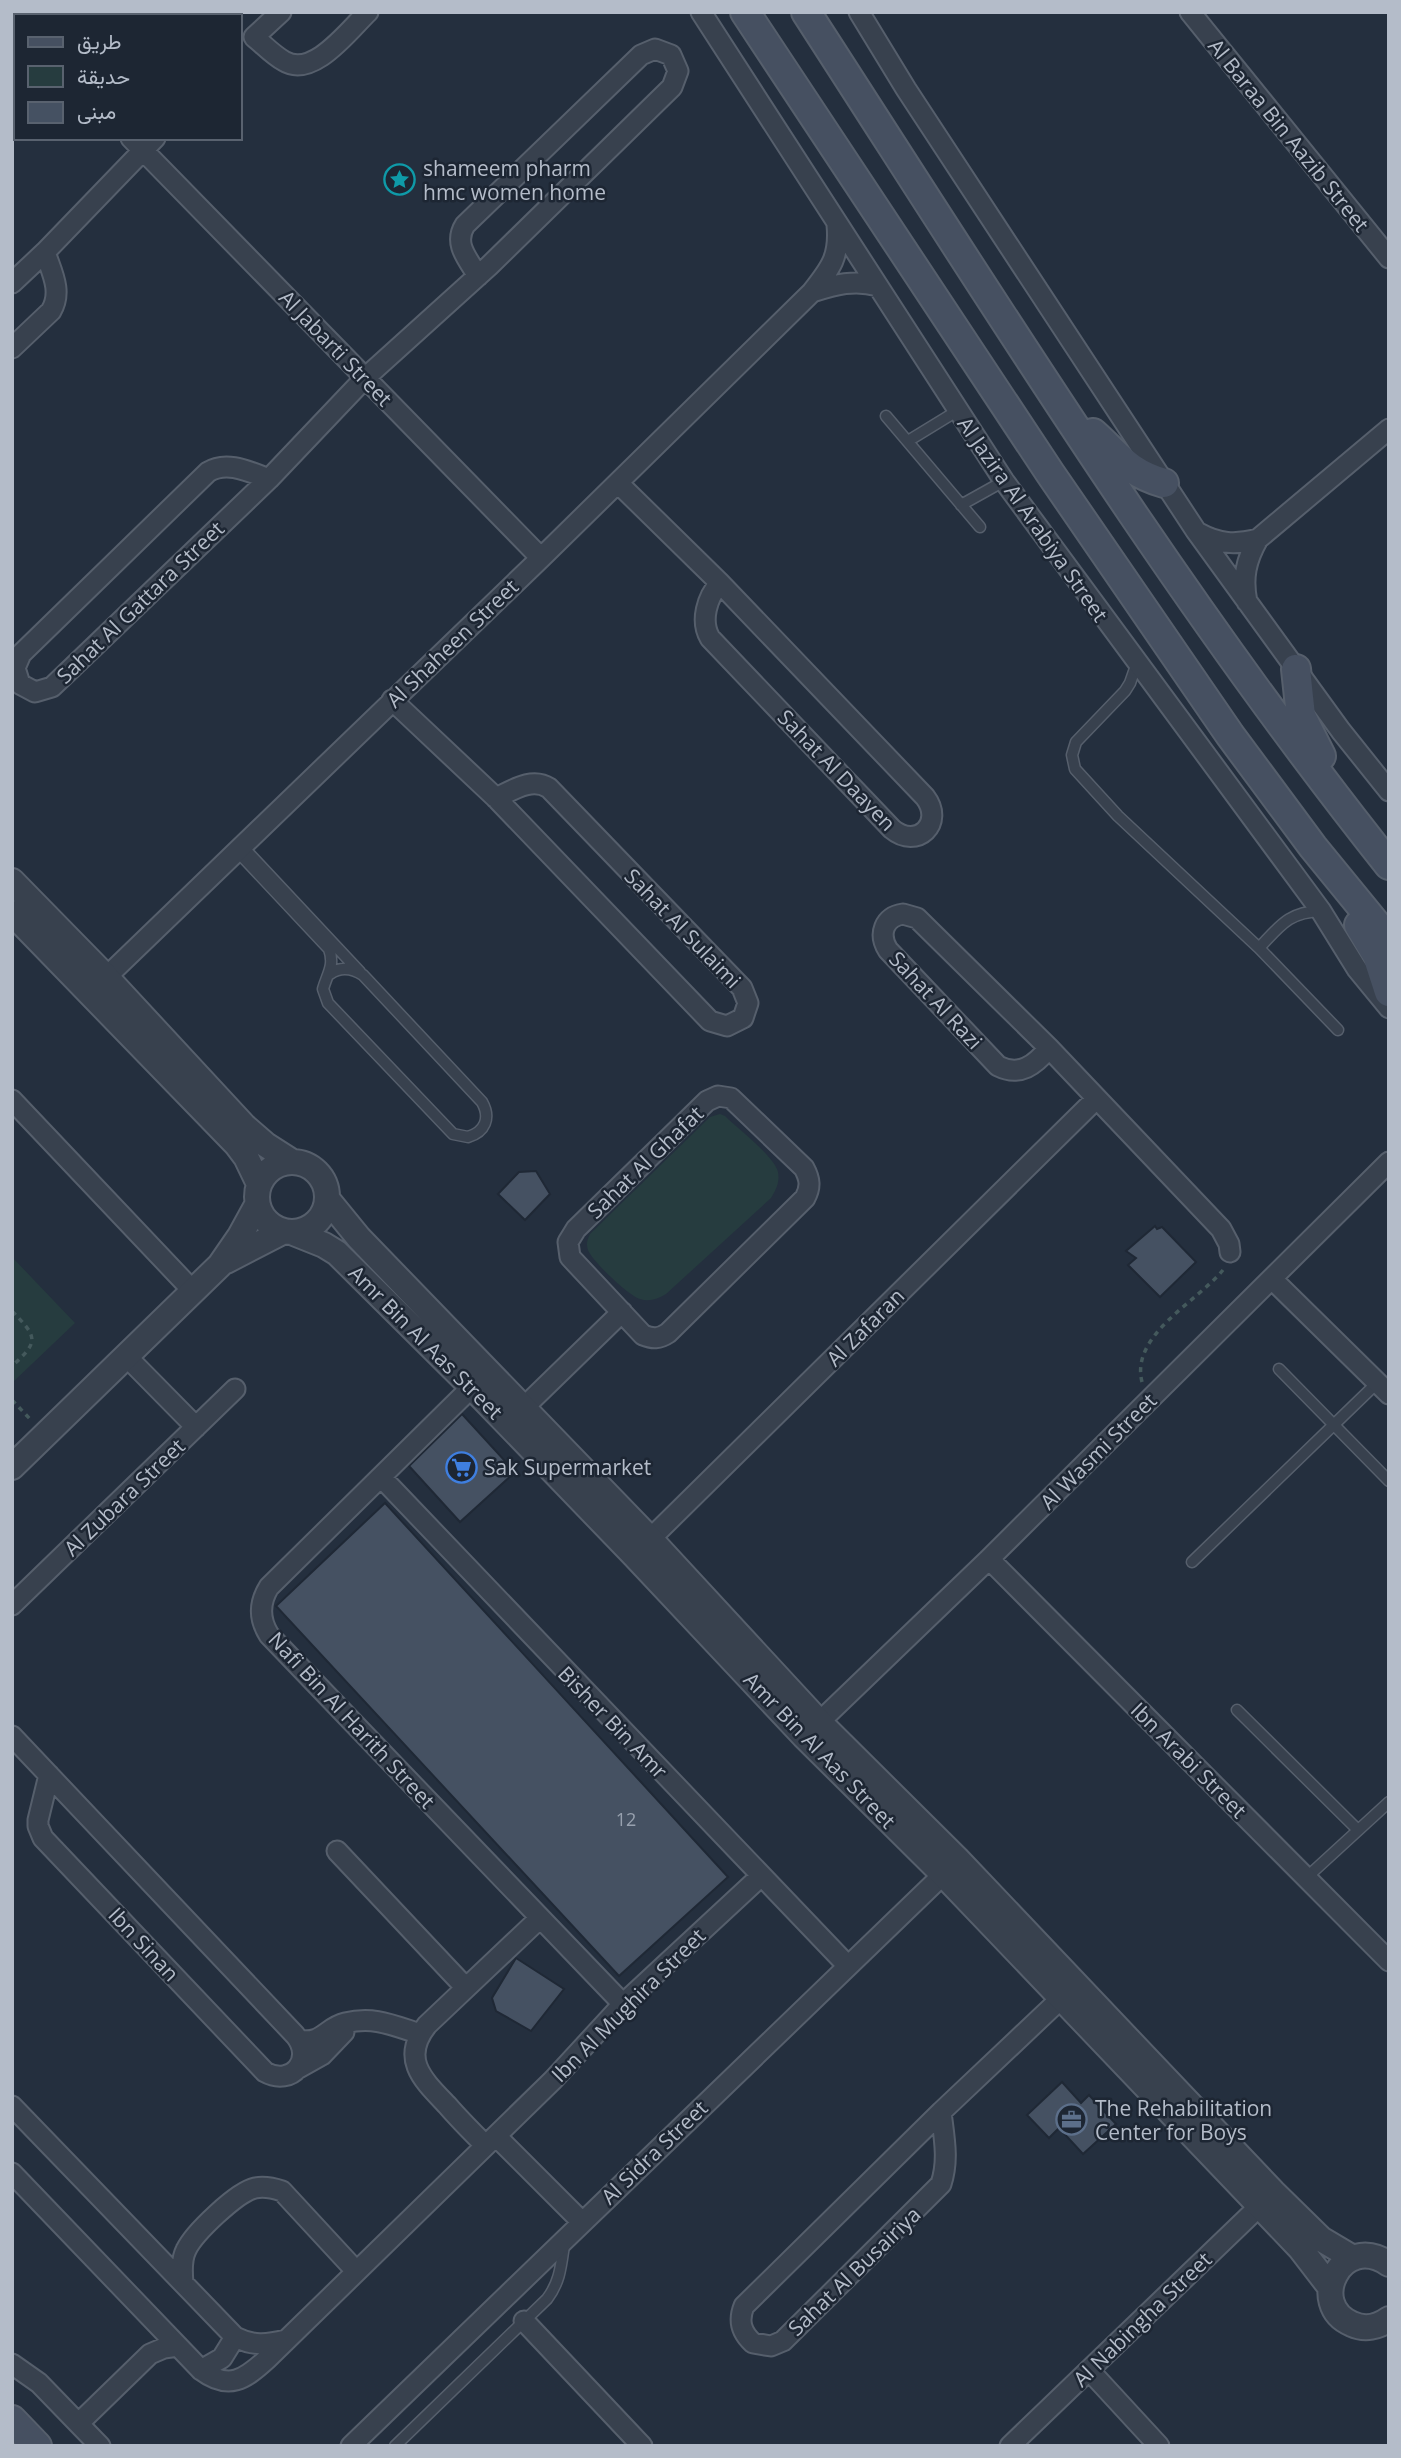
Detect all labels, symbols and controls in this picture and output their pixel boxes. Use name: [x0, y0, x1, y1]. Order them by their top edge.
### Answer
legend: [14, 14, 242, 140]
text: طريق: [77, 27, 122, 55]
street label: Al Baraa Bin Aazib Street: [1202, 33, 1376, 237]
text: حديقة: [77, 62, 130, 90]
text: مبنى: [77, 97, 116, 125]
place label: shameem pharm hmc women home: [423, 154, 606, 206]
place icon: shameem pharm hmc women home: [383, 163, 417, 197]
street label: Al Jabarti Street: [273, 284, 399, 412]
street label: Al Jazira Al Arabiya Street: [951, 411, 1115, 627]
street label: Sahat Al Gattara Street: [50, 515, 230, 689]
street label: Al Shaheen Street: [380, 573, 524, 713]
street label: Sahat Al Daayen: [772, 703, 902, 837]
street label: Sahat Al Sulaimi: [619, 862, 747, 994]
street label: Sahat Al Razi: [883, 945, 989, 1055]
street label: Sahat Al Ghafat: [581, 1100, 709, 1224]
street label: Amr Bin Al Aas Street: [343, 1259, 509, 1425]
street label: Al Zafaran: [820, 1282, 910, 1372]
street label: Al Wasmi Street: [1034, 1387, 1162, 1515]
street label: Al Zubara Street: [58, 1432, 190, 1562]
supermarket icon: Sak Supermarket: [444, 1450, 478, 1484]
place label: Sak Supermarket: [484, 1453, 651, 1481]
street label: Nafi Bin Al Harith Street: [263, 1626, 441, 1814]
street label: Bisher Bin Amr: [552, 1660, 674, 1785]
street label: Amr Bin Al Aas Street: [738, 1666, 902, 1834]
street label: Ibn Arabi Street: [1125, 1696, 1253, 1824]
house number: 12: [616, 1807, 636, 1831]
street label: Ibn Sinan: [103, 1901, 185, 1987]
street label: Ibn Al Mughira Street: [545, 1922, 711, 2088]
street label: Al Sidra Street: [595, 2094, 713, 2210]
place label: The Rehabilitation Center for Boys: [1095, 2094, 1272, 2146]
office icon: The Rehabilitation Center for Boys: [1055, 2103, 1089, 2137]
street label: Sahat Al Busairiya: [782, 2200, 926, 2342]
street label: Al Nabingha Street: [1067, 2246, 1217, 2392]

